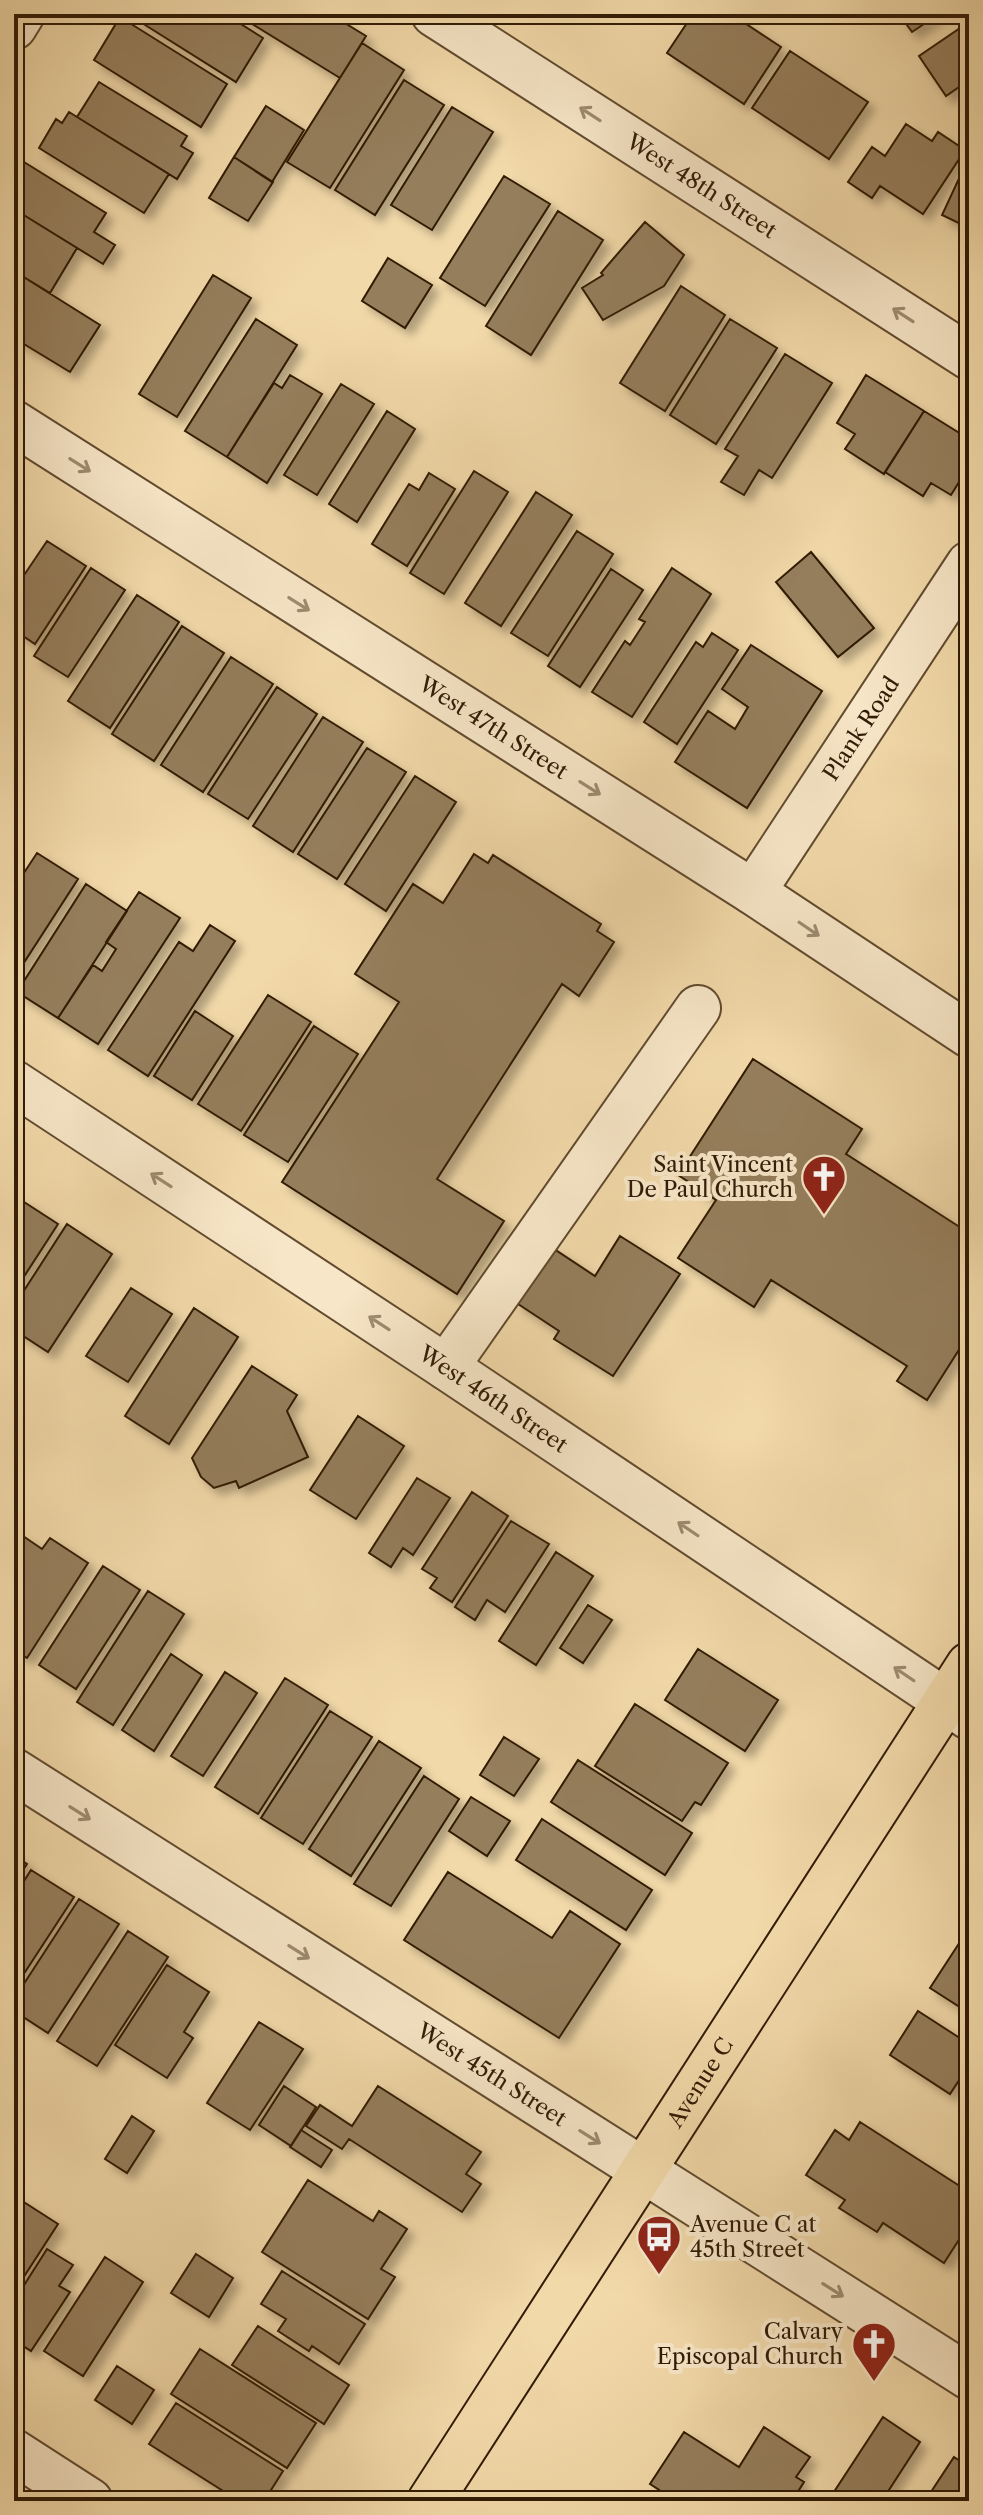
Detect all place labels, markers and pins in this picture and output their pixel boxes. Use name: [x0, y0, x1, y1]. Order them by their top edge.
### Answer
place label: Saint Vincent De Paul Church: [627, 1151, 793, 1203]
church icon: Saint Vincent De Paul Church: [800, 1153, 848, 1216]
place label: Avenue C at 45th Street: [689, 2211, 816, 2263]
bus stop icon: Avenue C at 45th Street: [635, 2213, 683, 2276]
place label: Calvary Episcopal Church: [657, 2318, 844, 2370]
church icon: Calvary Episcopal Church: [850, 2320, 898, 2383]

